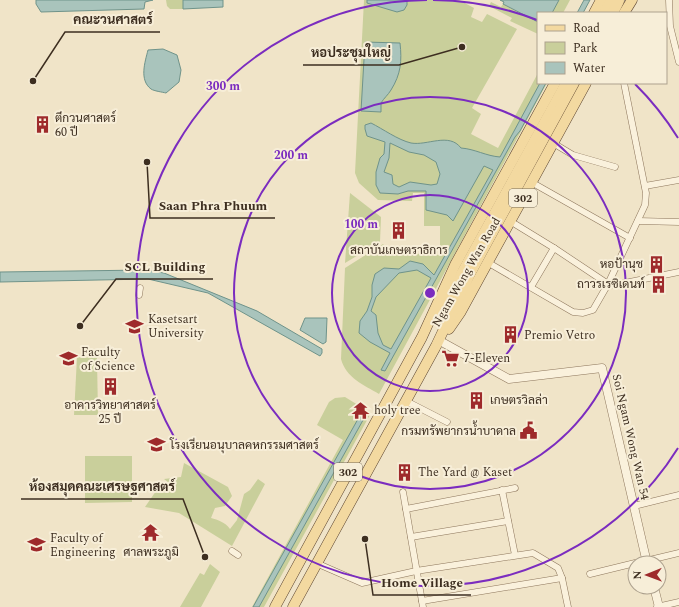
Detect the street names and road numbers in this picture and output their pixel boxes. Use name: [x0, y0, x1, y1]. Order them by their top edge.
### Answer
road number: 302: [509, 189, 537, 207]
street label: Ngam Wong Wan Road: [427, 214, 506, 331]
street label: Soi Ngam Wong Wan 54: [607, 372, 654, 502]
road number: 302: [334, 463, 362, 481]

